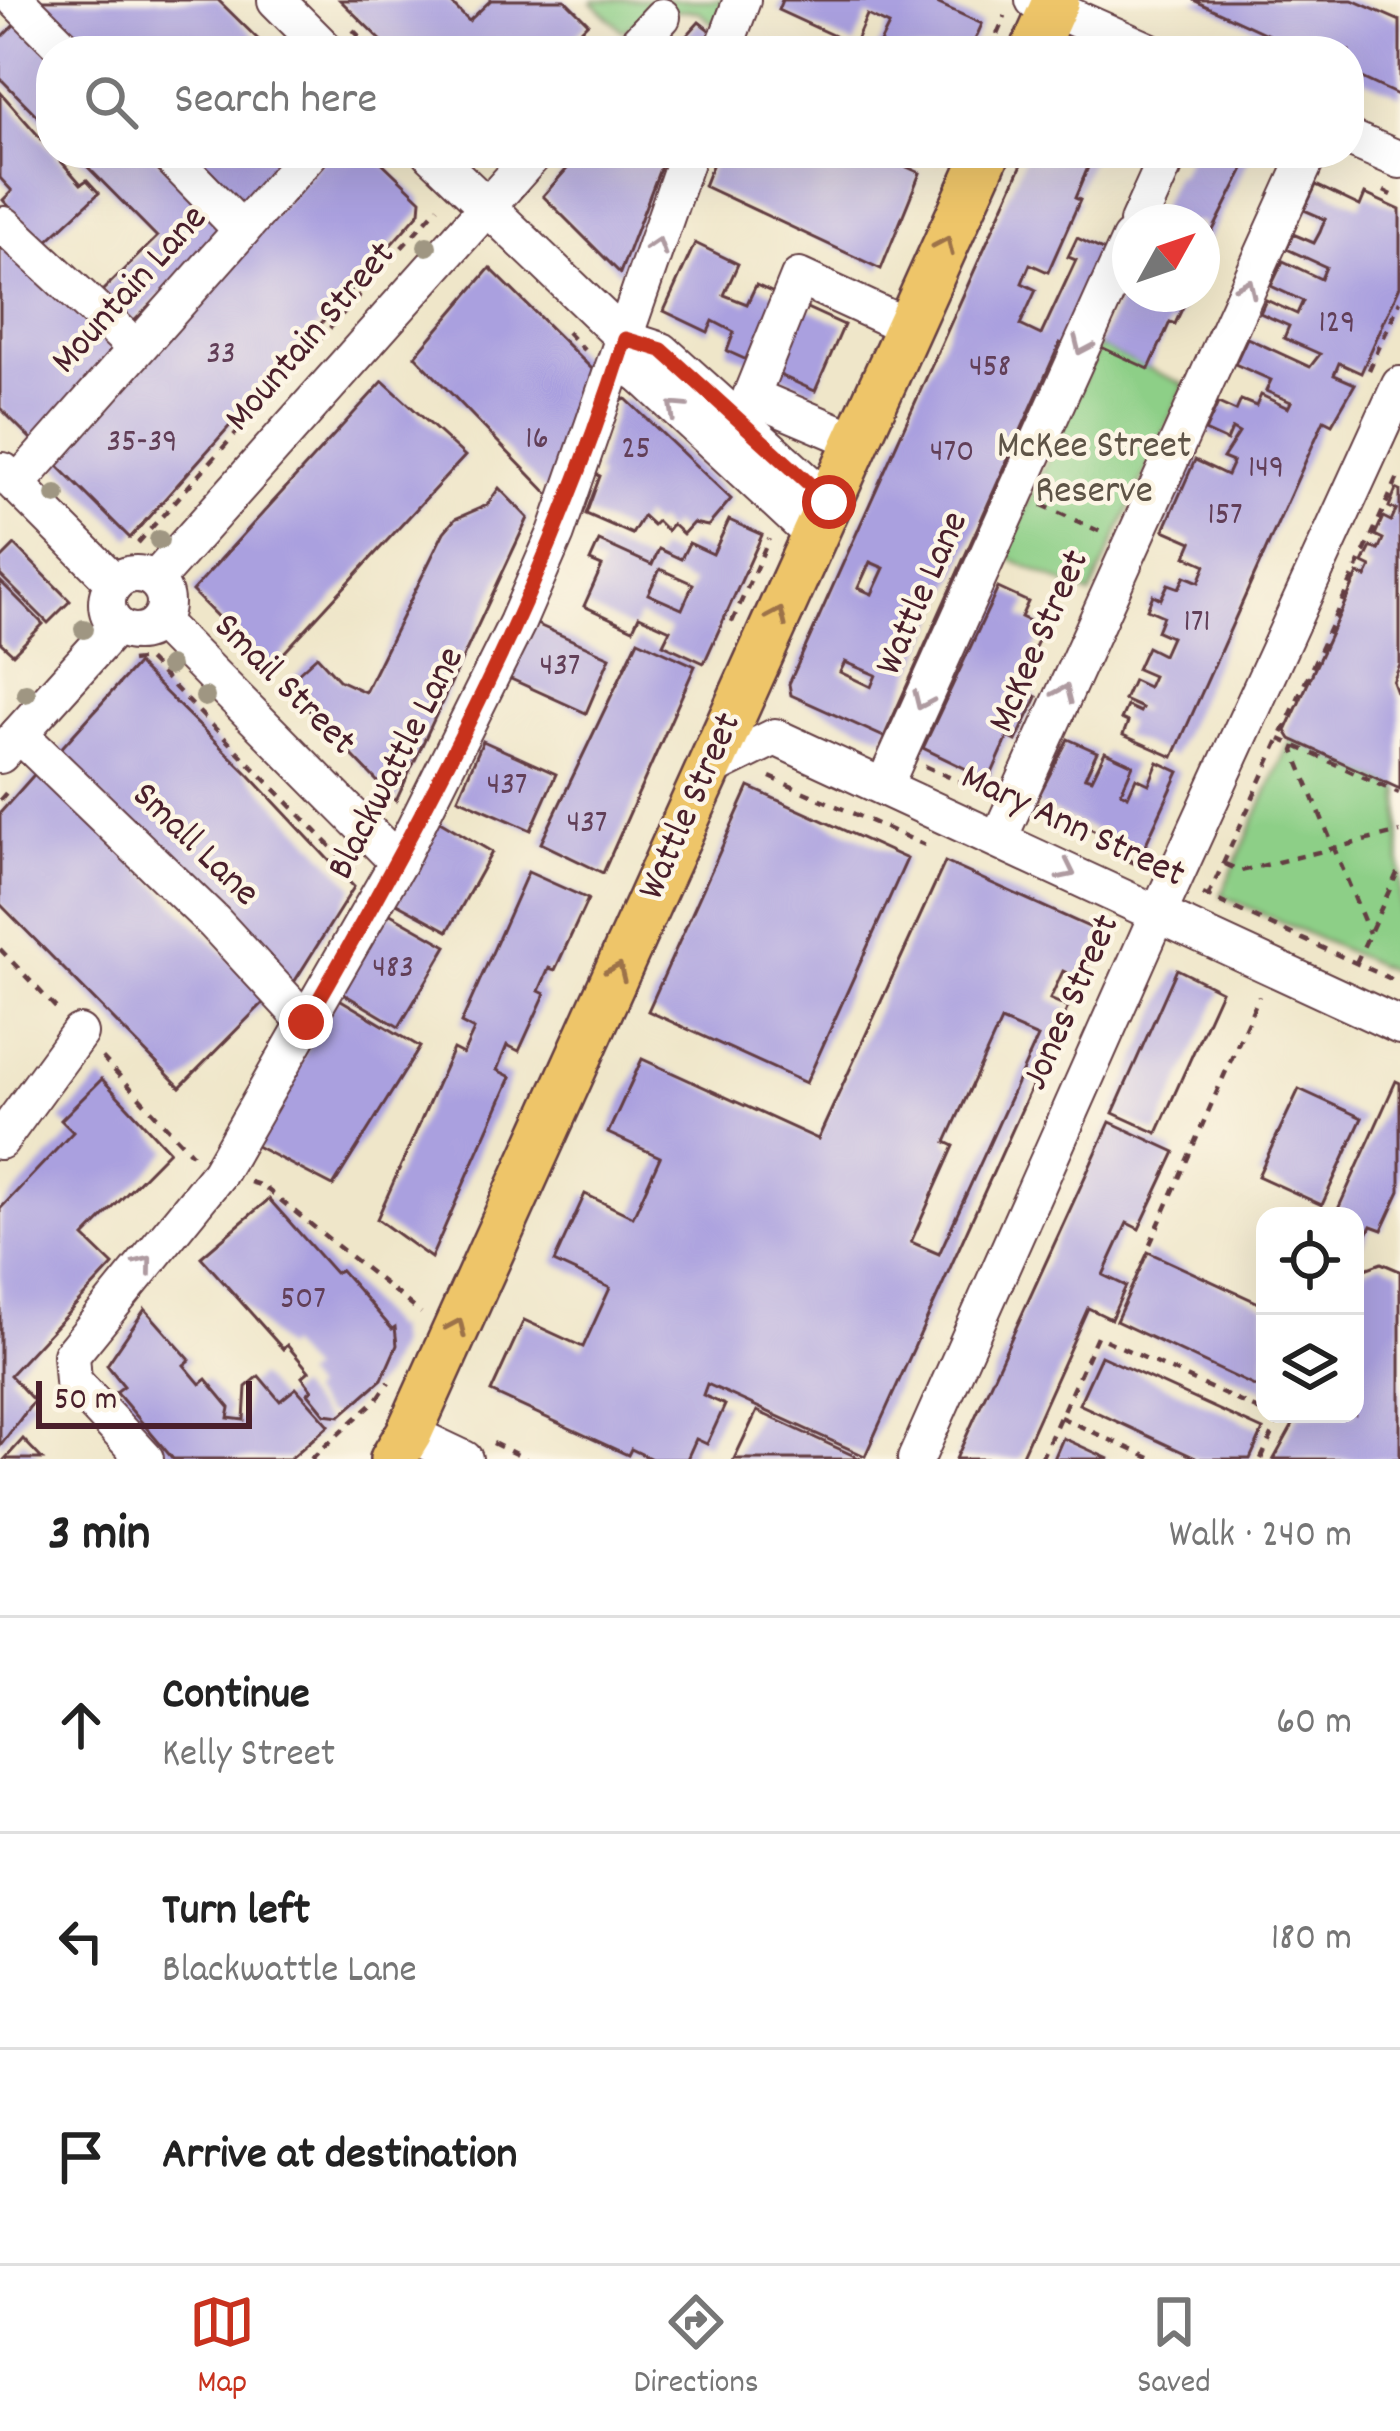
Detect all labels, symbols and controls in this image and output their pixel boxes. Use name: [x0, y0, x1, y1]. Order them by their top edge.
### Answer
search box: [36, 36, 1364, 168]
icon: search: [78, 69, 144, 135]
text: Search here: [174, 70, 377, 134]
street label: Mountain Lane: [40, 194, 222, 388]
north arrow: [1112, 204, 1220, 312]
street label: Mountain Street: [214, 231, 410, 445]
one-way arrow: [642, 236, 667, 257]
one-way arrow: [931, 236, 955, 257]
one-way arrow: [1233, 278, 1257, 299]
house number: 129: [1319, 301, 1355, 348]
house number: 33: [206, 332, 236, 379]
one-way arrow: [1073, 333, 1096, 355]
house number: 458: [969, 345, 1011, 392]
one-way arrow: [669, 401, 690, 423]
house number: 16: [525, 417, 549, 464]
house number: 35-39: [107, 420, 177, 467]
park label: McKee Street Reserve: [997, 421, 1191, 521]
house number: 25: [621, 427, 651, 474]
house number: 470: [930, 430, 974, 477]
house number: 149: [1248, 446, 1284, 493]
route start: [802, 475, 856, 529]
house number: 157: [1207, 493, 1243, 540]
street label: Wattle Lane: [863, 503, 985, 685]
street label: McKee Street: [976, 542, 1106, 742]
house number: 171: [1183, 600, 1211, 647]
street label: Smail Street: [199, 602, 367, 770]
one-way arrow: [764, 607, 787, 628]
street label: Blackwattle Lane: [316, 638, 480, 890]
house number: 437: [540, 644, 581, 691]
one-way arrow: [1050, 684, 1073, 705]
one-way arrow: [912, 689, 936, 710]
street label: Wattle Street: [626, 705, 758, 909]
street label: Mary Ann Street: [951, 752, 1193, 904]
house number: 437: [487, 763, 528, 810]
street label: Small Lane: [118, 771, 270, 921]
house number: 437: [567, 801, 608, 848]
one-way arrow: [1055, 857, 1076, 881]
street label: Jones Street: [1010, 906, 1136, 1100]
house number: 483: [372, 946, 414, 993]
one-way arrow: [603, 962, 627, 983]
route end: [279, 995, 333, 1049]
map controls: [1256, 1207, 1364, 1423]
button: locate: [1256, 1207, 1364, 1315]
one-way arrow: [131, 1256, 152, 1278]
house number: 507: [280, 1277, 326, 1324]
button: layers: [1256, 1315, 1364, 1423]
one-way arrow: [443, 1318, 466, 1339]
scale bar: [36, 1375, 252, 1428]
text: 50 m: [54, 1378, 118, 1425]
text: 3 min: [48, 1501, 150, 1573]
text: Walk · 240 m: [1169, 1510, 1352, 1565]
text: Continue: [162, 1665, 310, 1729]
icon: ahead: [48, 1692, 114, 1758]
text: 60 m: [1276, 1697, 1352, 1752]
text: Kelly Street: [162, 1729, 335, 1784]
text: Turn left: [162, 1881, 310, 1945]
icon: left: [48, 1908, 114, 1974]
text: 180 m: [1271, 1913, 1352, 1968]
text: Blackwattle Lane: [162, 1945, 417, 2000]
icon: arrive: [48, 2124, 114, 2190]
text: Arrive at destination: [162, 2125, 517, 2189]
tab: Map: [189, 2289, 255, 2408]
tab: Directions: [634, 2289, 759, 2408]
tab: Saved: [1137, 2289, 1211, 2408]

